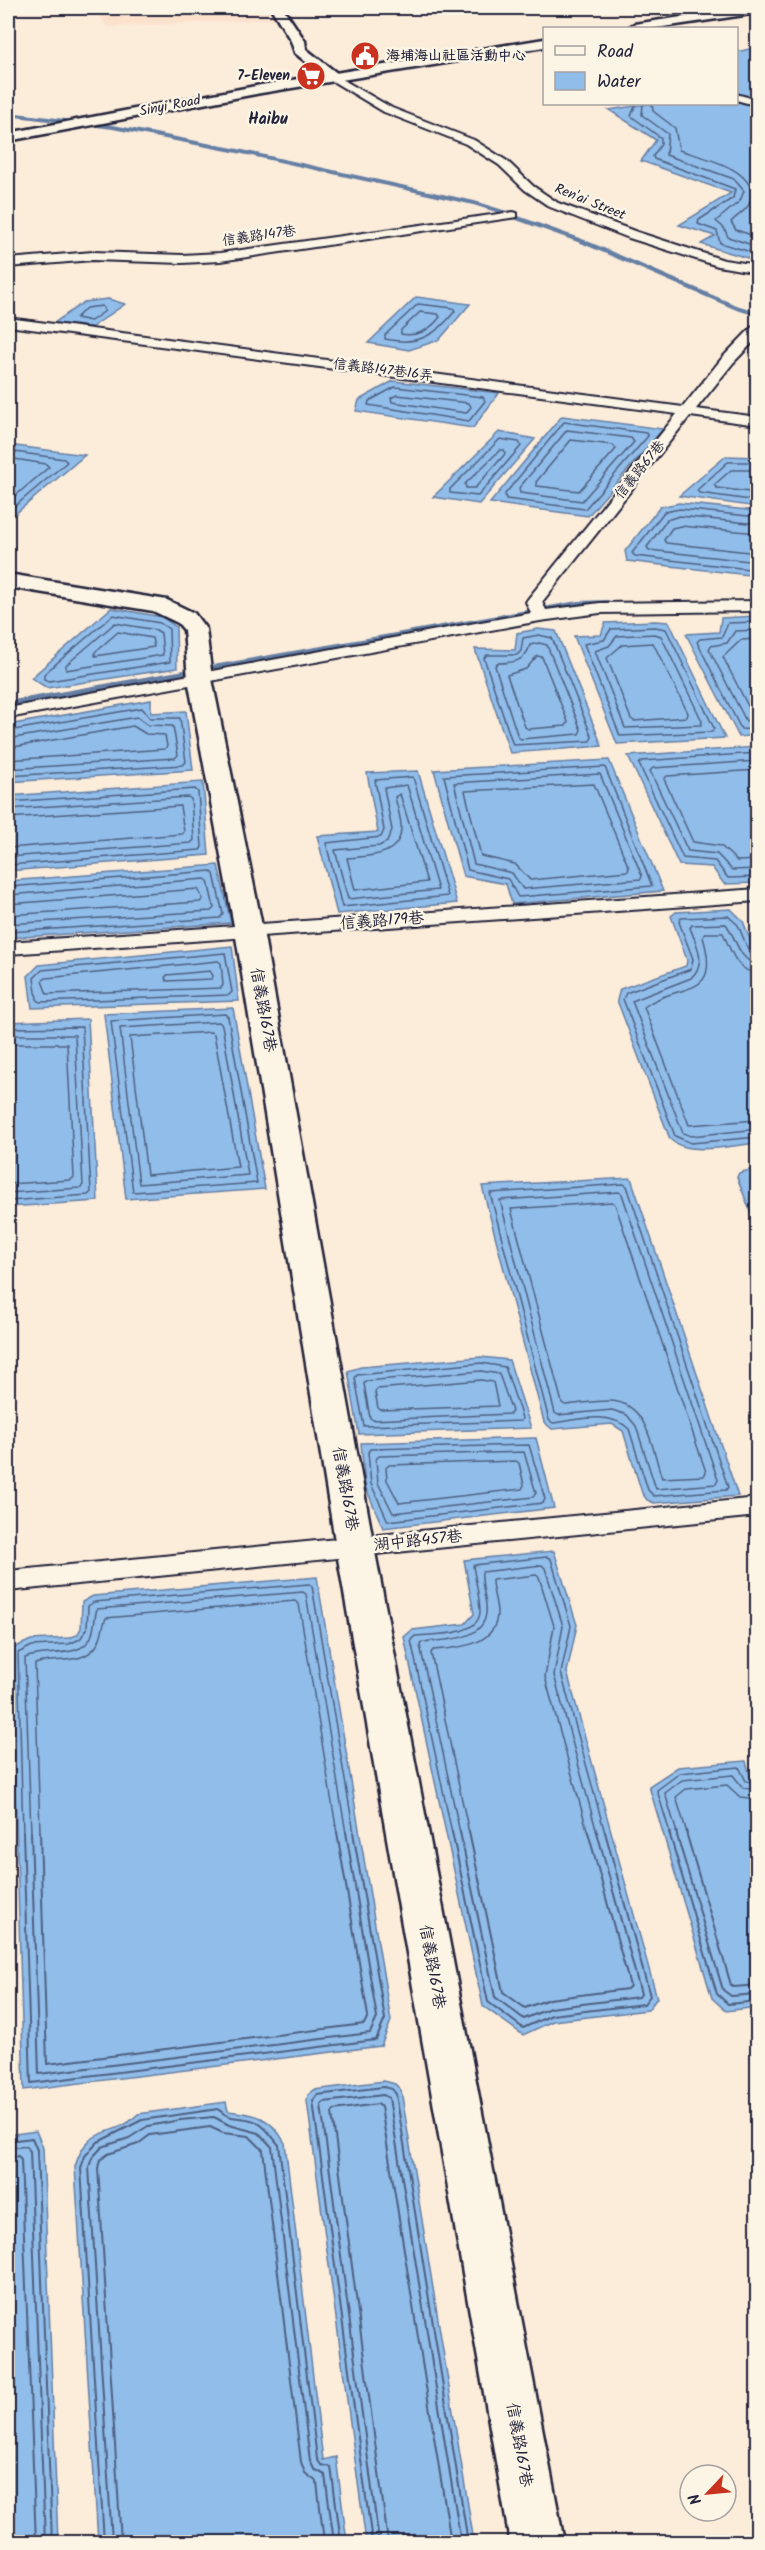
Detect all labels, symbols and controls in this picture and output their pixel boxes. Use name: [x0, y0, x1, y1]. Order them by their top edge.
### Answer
legend: [543, 27, 738, 105]
text: Road: [597, 38, 634, 67]
public building icon: 海埔海山社區活動中心: [349, 40, 381, 72]
place label: 海埔海山社區活動中心: [386, 45, 526, 67]
supermarket icon: 7-Eleven: [295, 60, 327, 92]
place label: 7-Eleven: [237, 65, 290, 87]
text: Water: [597, 68, 642, 97]
street label: Sinyi Road: [138, 89, 203, 123]
district label: Haibu: [248, 107, 288, 132]
street label: Ren'ai Street: [551, 178, 629, 226]
street label: 信義路147巷: [221, 220, 298, 252]
street label: 信義路147巷16弄: [332, 353, 434, 387]
street label: 信義路67巷: [609, 435, 671, 504]
street label: 信義路179巷: [339, 906, 425, 936]
street label: 信義路167巷: [243, 966, 283, 1054]
street label: 信義路167巷: [325, 1445, 365, 1533]
street label: 湖中路457巷: [373, 1524, 463, 1558]
street label: 信義路167巷: [412, 1923, 452, 2011]
street label: 信義路167巷: [499, 2401, 539, 2489]
north arrow: [678, 2463, 738, 2523]
text: N: [682, 2489, 709, 2509]

